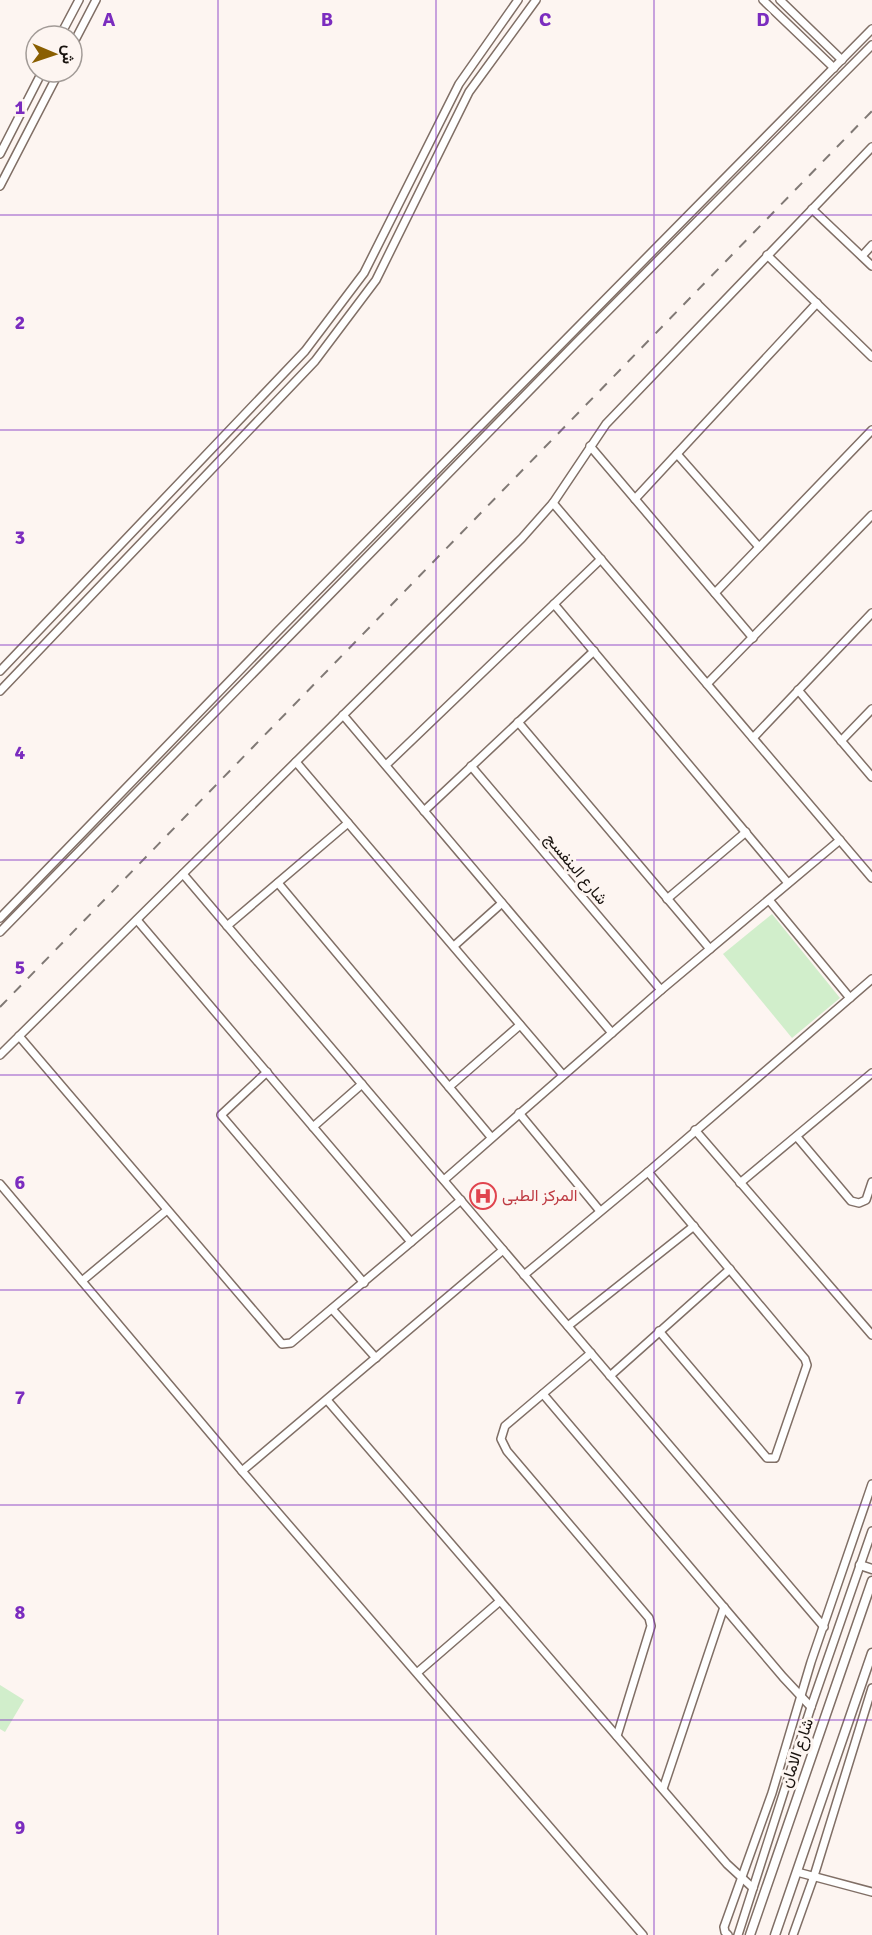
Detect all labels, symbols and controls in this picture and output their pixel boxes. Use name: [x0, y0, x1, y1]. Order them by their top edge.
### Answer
text: A: [103, 7, 116, 32]
text: B: [321, 7, 333, 32]
text: C: [539, 7, 551, 32]
text: D: [756, 7, 770, 32]
north arrow: [24, 24, 84, 84]
text: ش: [58, 45, 78, 64]
text: 1: [15, 95, 26, 120]
text: 2: [15, 310, 25, 335]
text: 3: [15, 525, 25, 550]
text: 4: [15, 740, 26, 765]
street label: شارع البنفسج: [539, 829, 612, 910]
text: 5: [15, 955, 25, 980]
text: 6: [15, 1170, 26, 1195]
hospital icon: المركز الطبى: [468, 1181, 498, 1211]
place label: المركز الطبى: [502, 1186, 578, 1206]
text: 7: [15, 1385, 26, 1410]
text: 8: [15, 1600, 26, 1625]
street label: شارع الامان: [776, 1716, 819, 1791]
text: 9: [15, 1815, 26, 1840]

